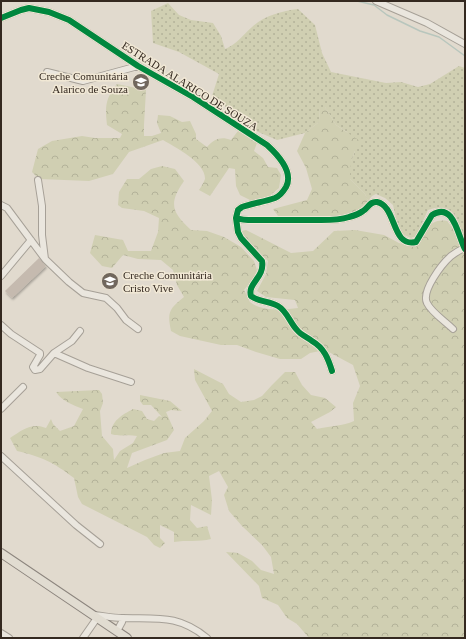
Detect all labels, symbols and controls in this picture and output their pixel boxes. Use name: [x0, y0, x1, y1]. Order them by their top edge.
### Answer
street label: ESTRADA ALARICO DE SOUZA: [120, 39, 260, 133]
place label: Creche Comunitária Alarico de Souza: [39, 70, 128, 95]
school or university icon: Creche Comunitária Alarico de Souza: [131, 72, 151, 92]
place label: Creche Comunitária Cristo Vive: [123, 269, 212, 294]
school or university icon: Creche Comunitária Cristo Vive: [100, 271, 120, 291]

